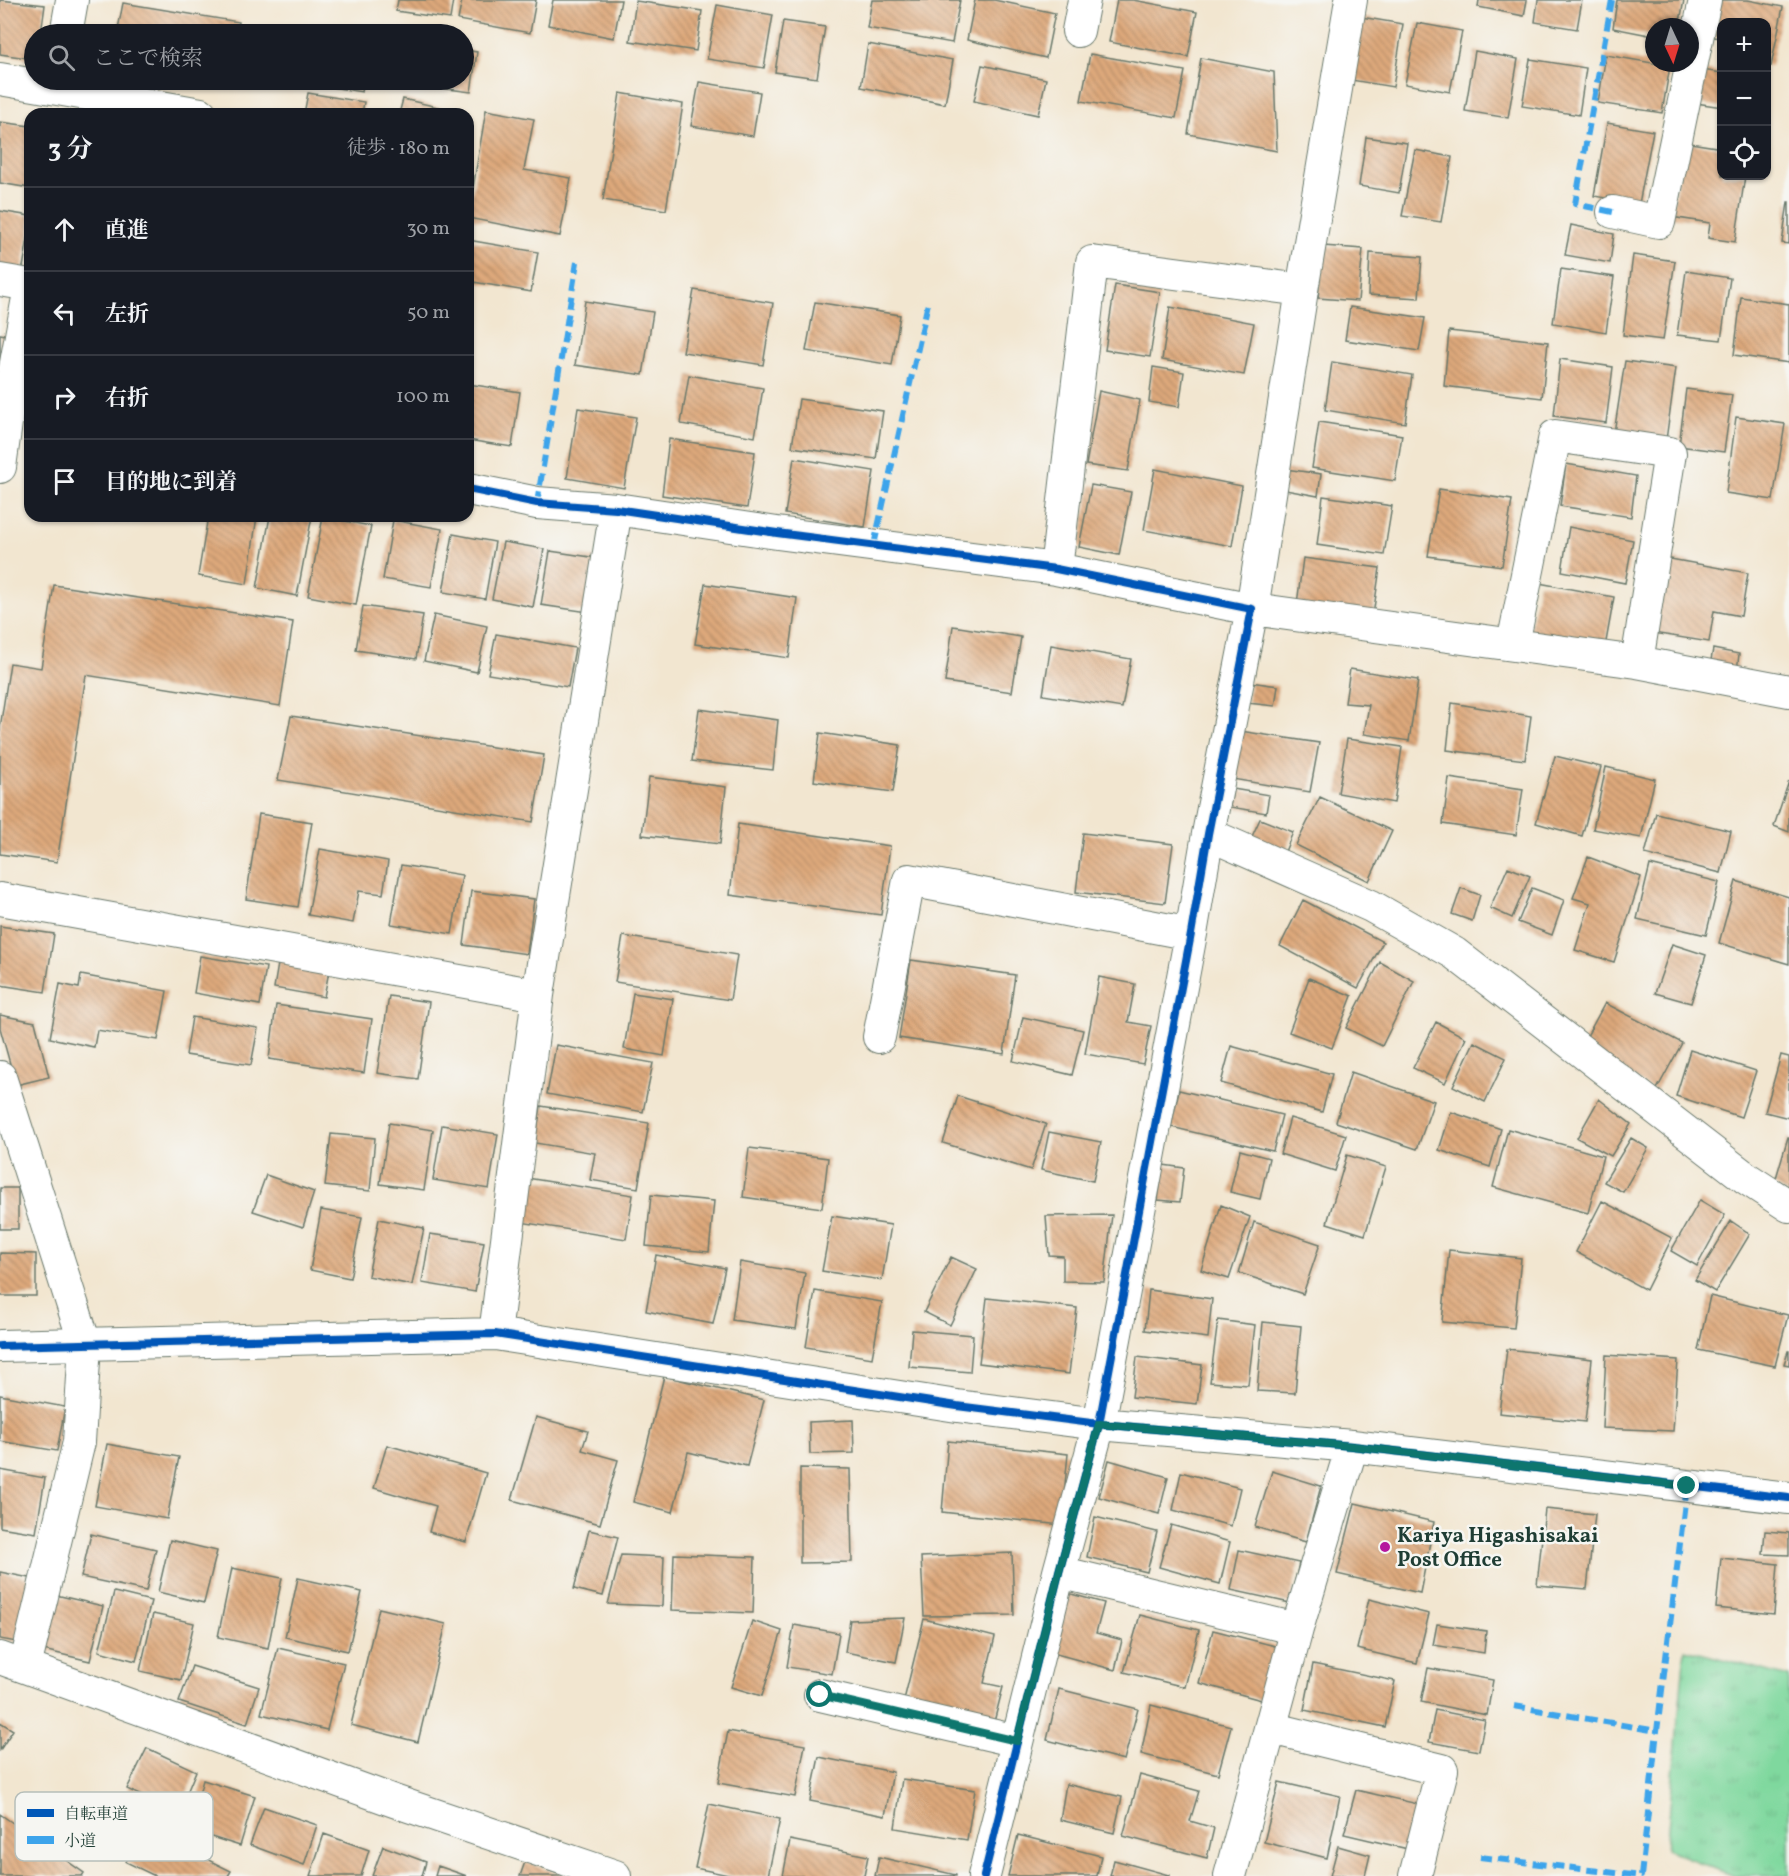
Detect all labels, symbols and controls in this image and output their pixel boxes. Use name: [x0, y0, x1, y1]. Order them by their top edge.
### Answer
north arrow: [1645, 18, 1699, 72]
map controls: [1717, 18, 1771, 180]
button: +: [1717, 18, 1771, 72]
search box: [24, 24, 474, 90]
icon: search: [45, 41, 78, 74]
text: ここで検索: [93, 44, 203, 75]
button: −: [1717, 72, 1771, 126]
button: locate: [1717, 126, 1771, 180]
text: 3 分: [48, 132, 92, 168]
text: 徒歩 · 180 m: [346, 135, 450, 163]
icon: ahead: [48, 213, 81, 246]
text: 30 m: [406, 215, 450, 243]
text: 直進: [105, 216, 149, 247]
icon: left: [48, 297, 81, 330]
text: 50 m: [407, 299, 450, 327]
text: 左折: [105, 300, 149, 331]
icon: right: [48, 381, 81, 414]
text: 100 m: [396, 383, 450, 411]
text: 右折: [105, 384, 149, 415]
icon: arrive: [48, 465, 81, 498]
text: 目的地に到着: [105, 468, 237, 499]
route end: [1673, 1472, 1699, 1498]
place label: Kariya Higashisakai Post Office: [1397, 1522, 1599, 1575]
marker: Kariya Higashisakai Post Office: [1378, 1540, 1392, 1554]
route start: [806, 1681, 832, 1707]
legend: [15, 1792, 213, 1861]
text: 自転車道: [64, 1804, 128, 1826]
text: 小道: [64, 1831, 96, 1853]

